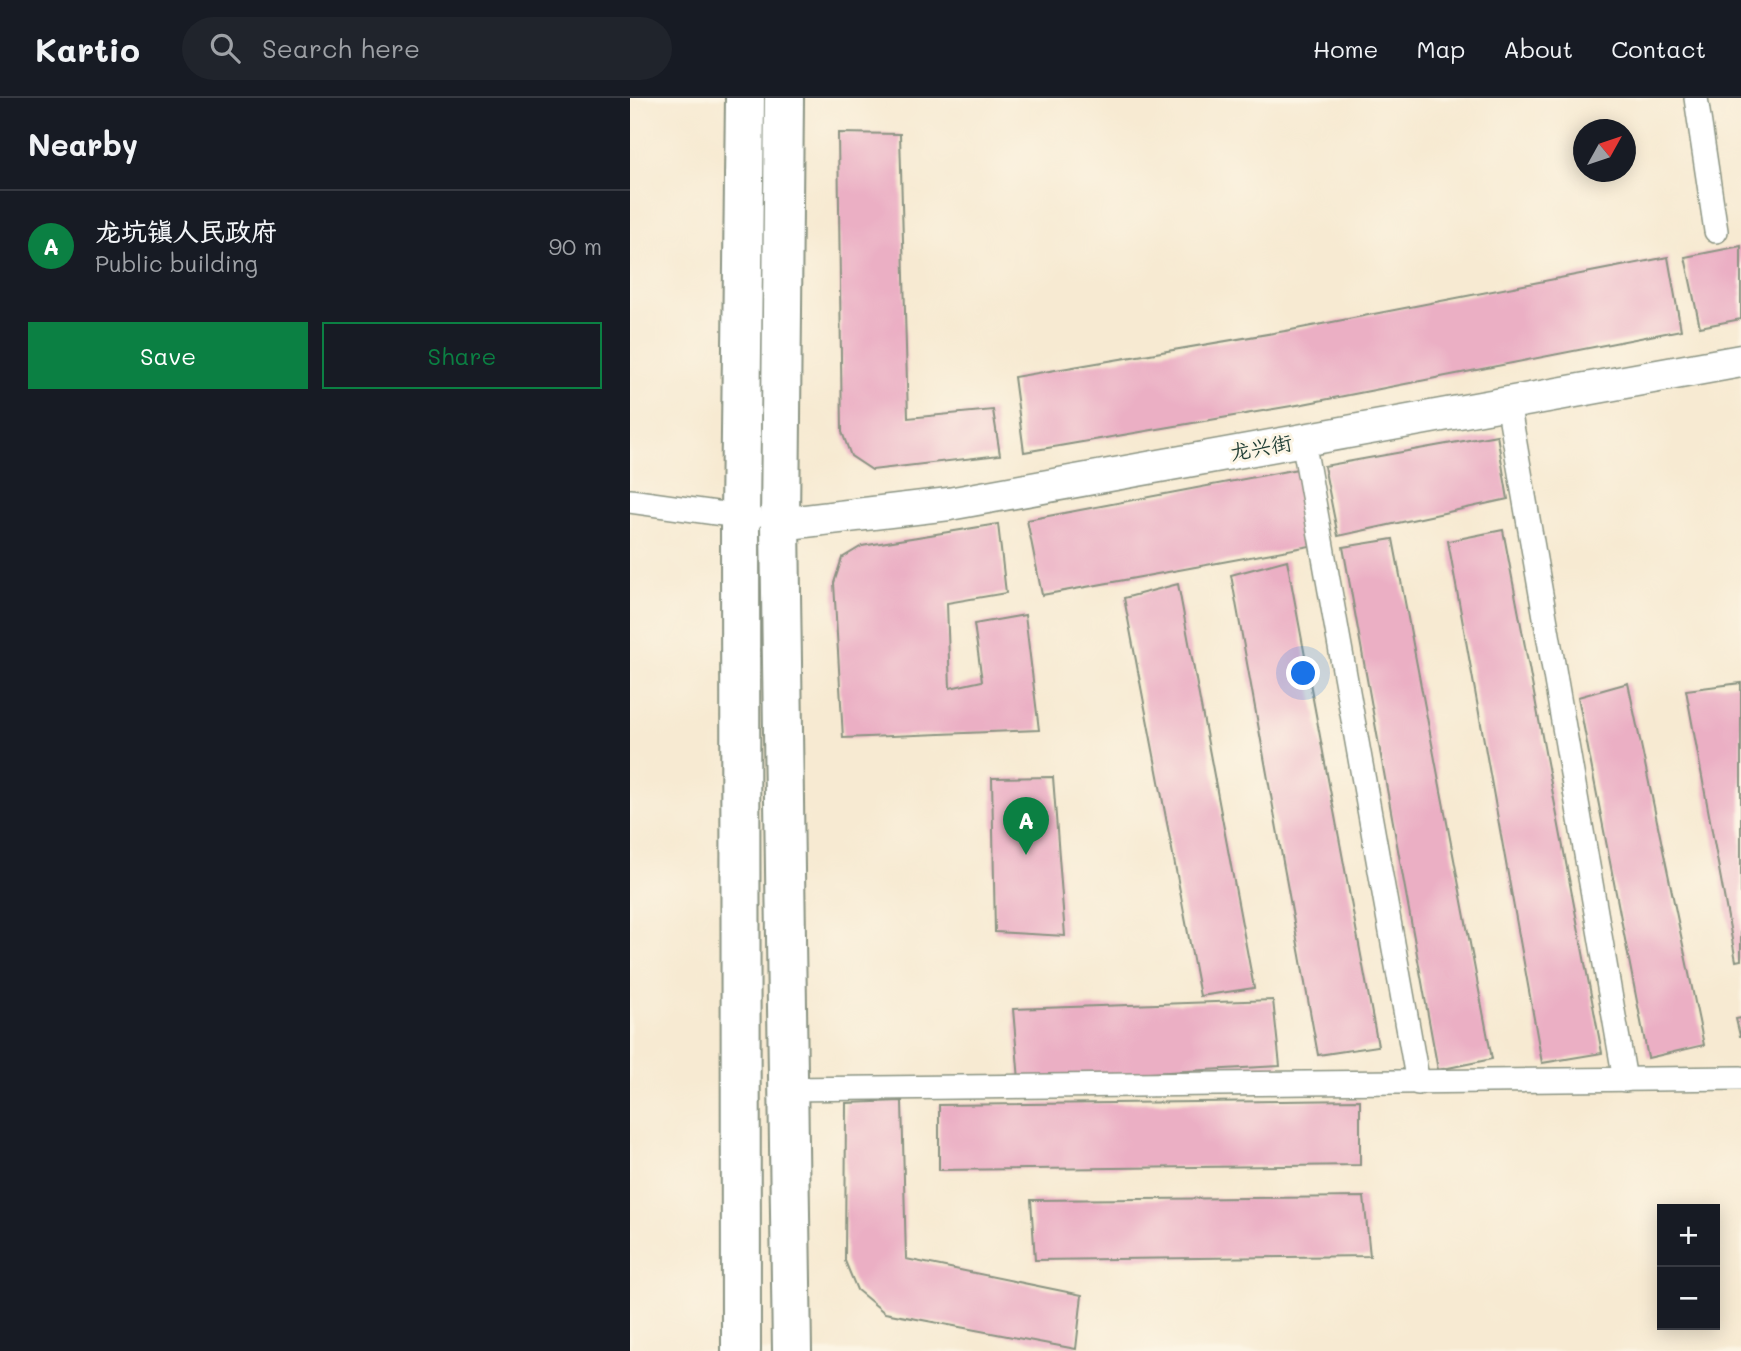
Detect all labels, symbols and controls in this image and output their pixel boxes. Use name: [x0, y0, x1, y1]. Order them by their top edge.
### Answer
search box: [182, 17, 672, 80]
text: Kartio: [35, 27, 140, 70]
icon: search: [206, 29, 244, 67]
text: Search here: [262, 31, 420, 65]
text: Home: [1313, 33, 1378, 64]
text: Map: [1416, 33, 1465, 64]
text: About: [1503, 33, 1573, 64]
text: Contact: [1611, 33, 1706, 64]
north arrow: [1573, 119, 1636, 182]
text: Nearby: [28, 124, 138, 164]
text: 龙坑镇人民政府: [95, 214, 277, 248]
text: A: [43, 231, 59, 261]
text: 90 m: [549, 231, 602, 261]
text: Public building: [95, 248, 258, 278]
button: Save: [28, 322, 308, 389]
button: Share: [322, 322, 602, 389]
street label: 龙兴街: [1227, 428, 1294, 465]
your location: [1286, 656, 1320, 690]
pin: A: [1003, 797, 1049, 855]
map controls: [1657, 1204, 1720, 1330]
button: +: [1657, 1204, 1720, 1267]
button: −: [1657, 1267, 1720, 1330]

